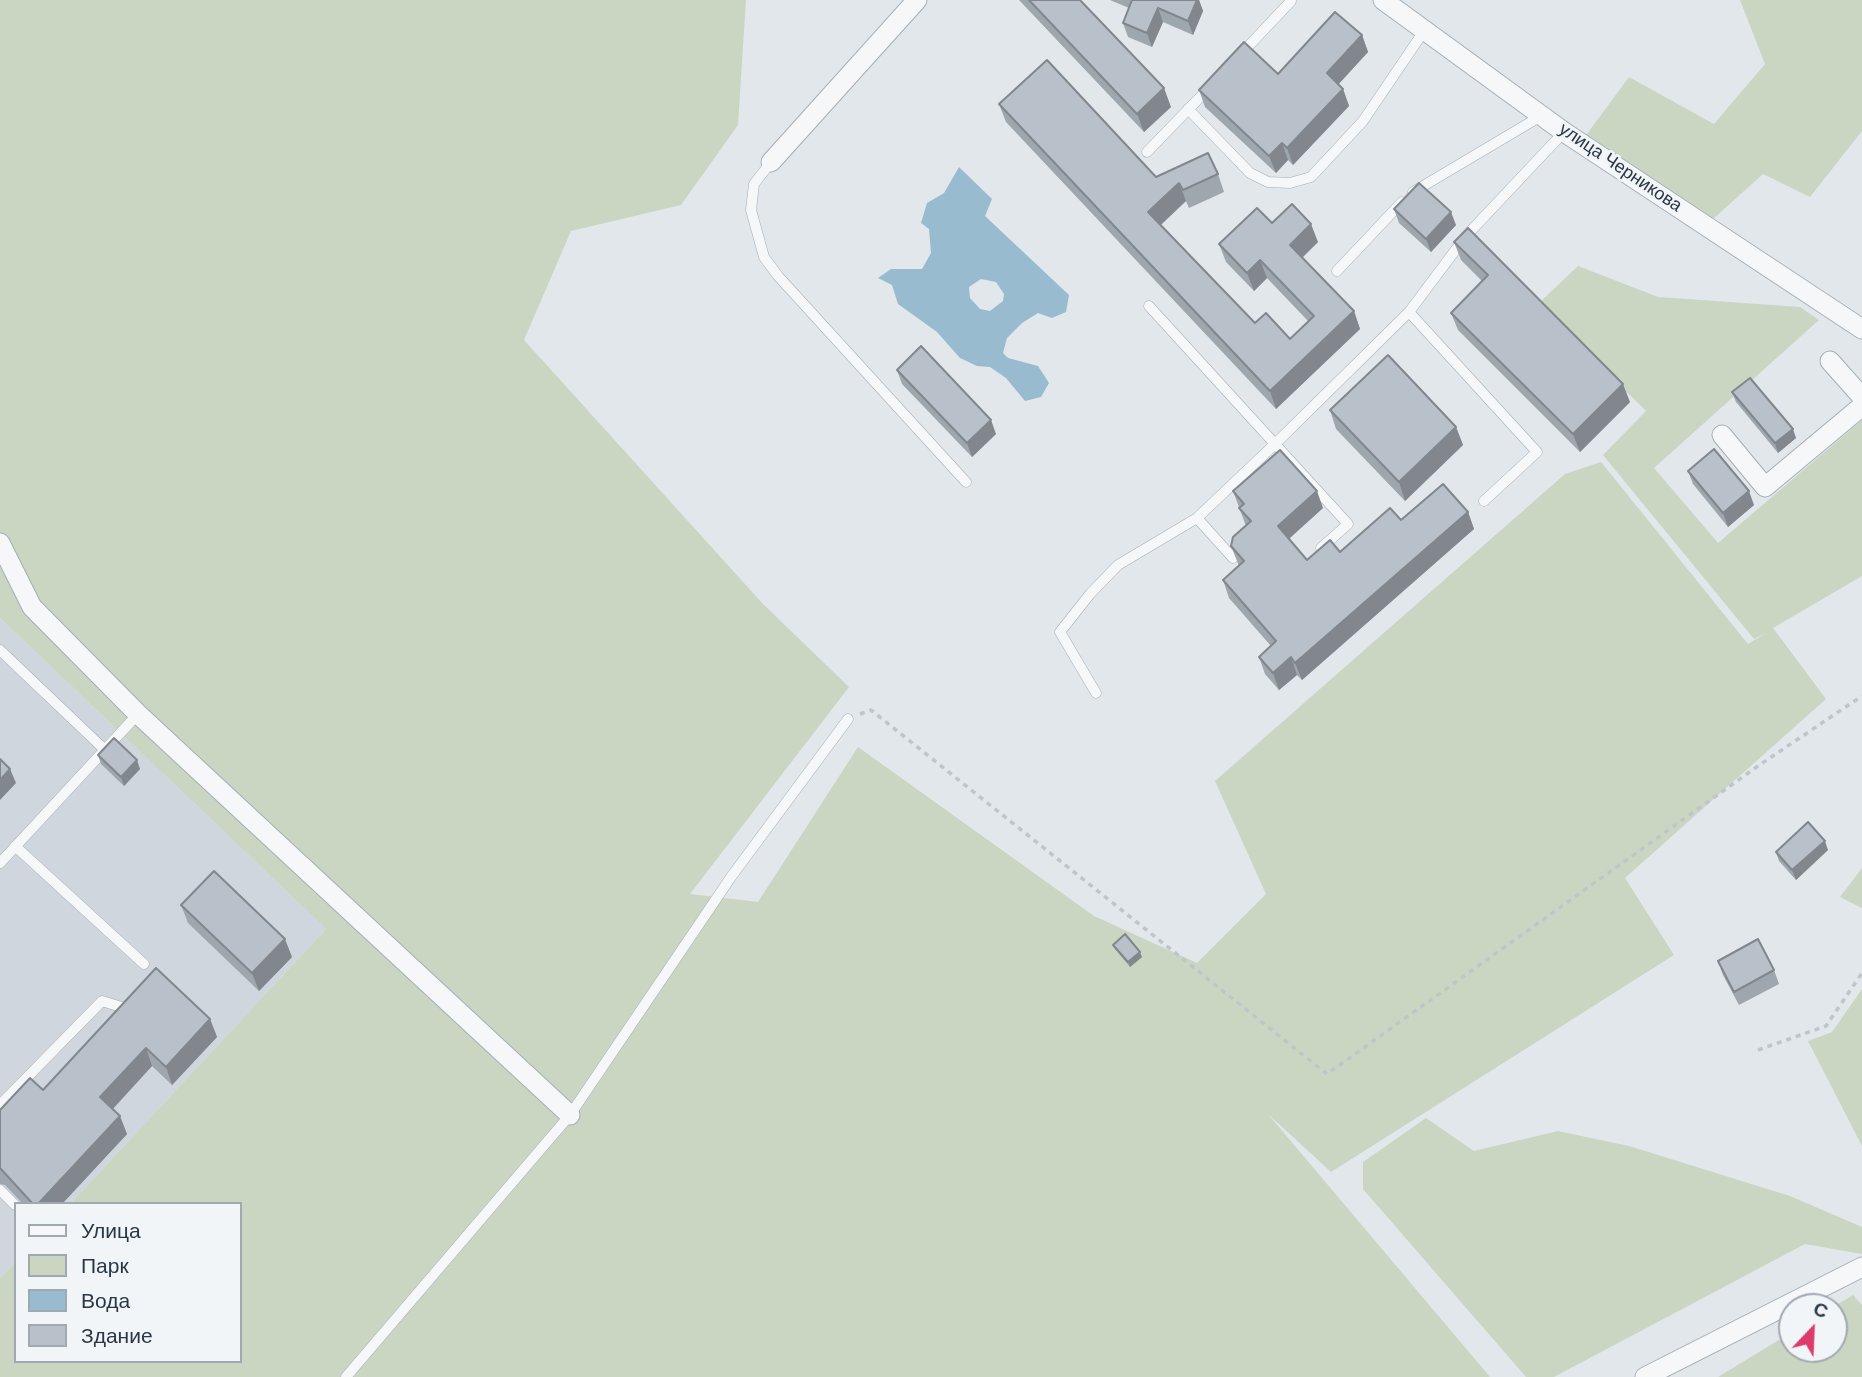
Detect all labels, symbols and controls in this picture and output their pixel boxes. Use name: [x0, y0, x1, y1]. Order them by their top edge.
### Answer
street label: улица Черникова: [1554, 119, 1686, 217]
legend: [14, 1202, 242, 1363]
text: Улица: [81, 1217, 141, 1245]
text: Парк: [81, 1252, 129, 1280]
text: Вода: [81, 1287, 130, 1315]
north arrow: [1778, 1293, 1848, 1363]
text: С: [1809, 1296, 1832, 1324]
text: Здание: [81, 1322, 153, 1350]

